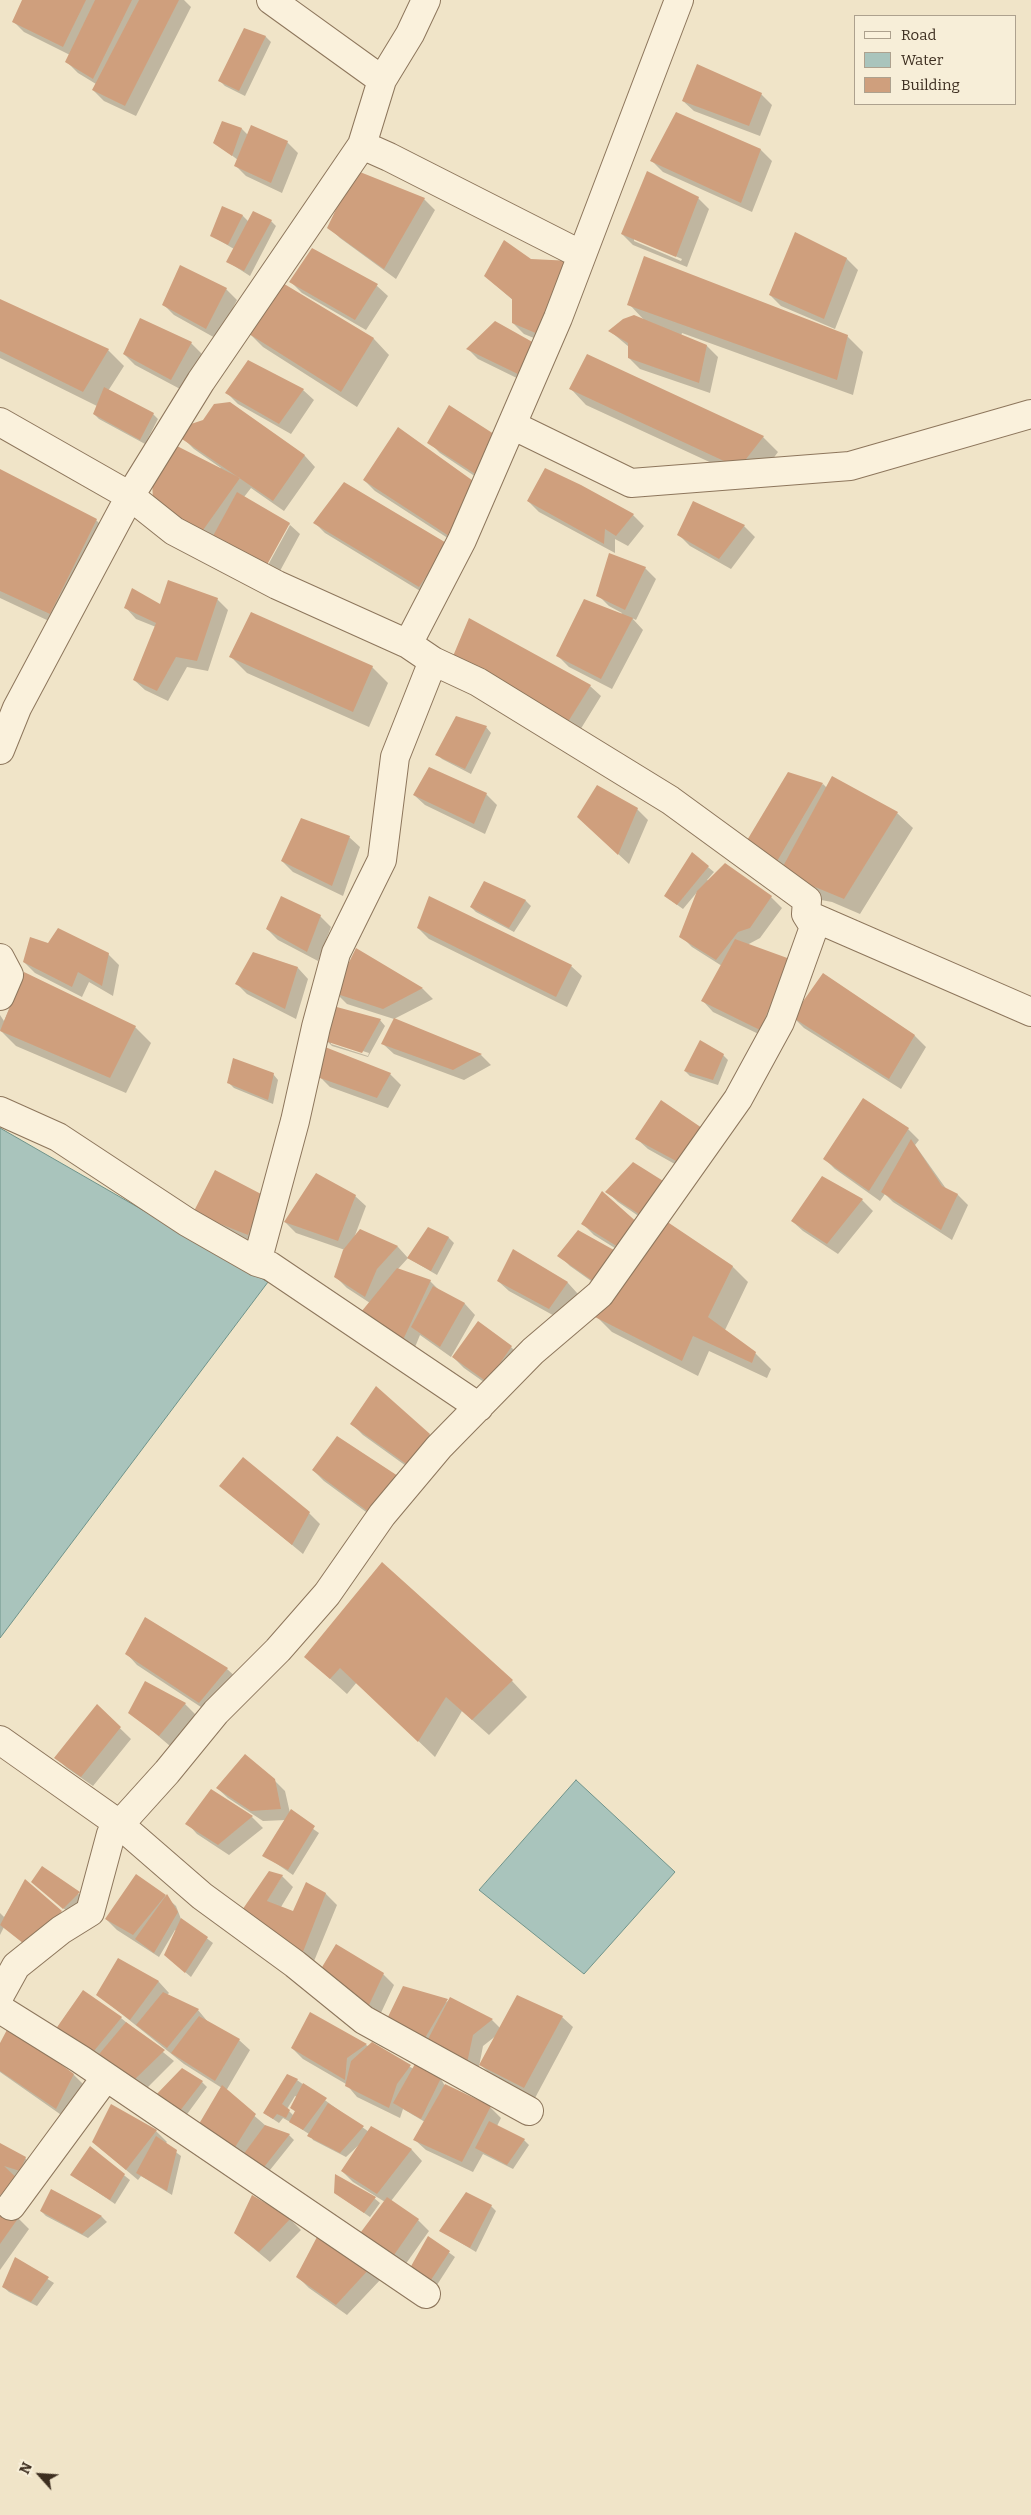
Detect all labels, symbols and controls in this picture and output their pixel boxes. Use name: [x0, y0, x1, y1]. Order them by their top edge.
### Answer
legend: [854, 15, 1016, 105]
text: Road: [901, 26, 936, 44]
text: Water: [901, 51, 943, 69]
text: Building: [901, 76, 960, 94]
north arrow: [15, 2450, 65, 2500]
text: N: [16, 2460, 36, 2477]

